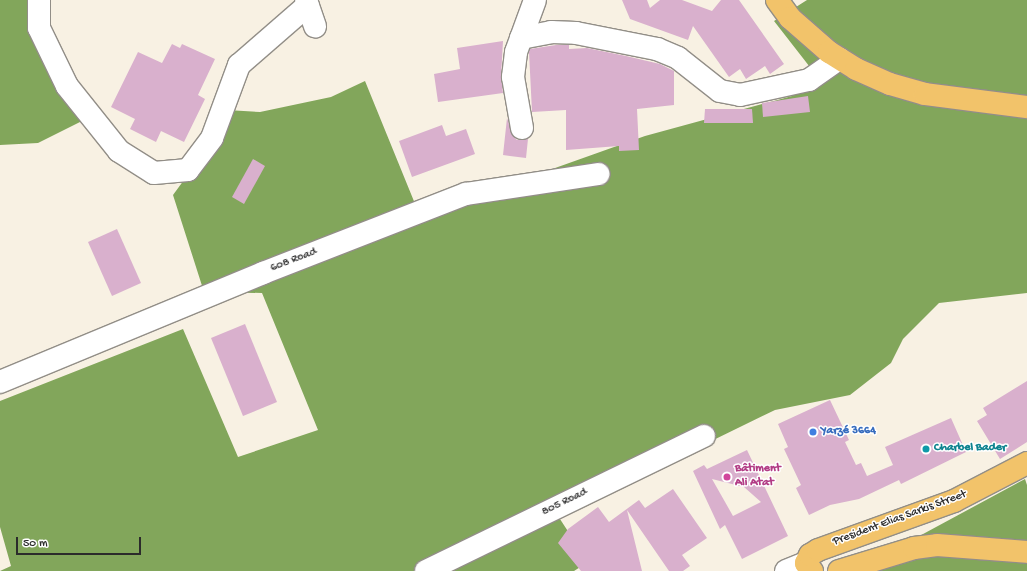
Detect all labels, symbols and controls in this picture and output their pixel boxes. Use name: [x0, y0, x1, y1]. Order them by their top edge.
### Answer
street label: 608 Road: [269, 246, 319, 276]
place label: Yarzé 3664: [821, 425, 876, 439]
marker: Yarzé 3664: [808, 427, 818, 437]
place label: Charbel Bader: [934, 442, 1006, 456]
marker: Charbel Bader: [921, 444, 931, 454]
place label: Bâtiment Ali Atat: [735, 463, 781, 491]
marker: Bâtiment Ali Atat: [722, 472, 732, 482]
street label: 805 Road: [540, 486, 590, 520]
street label: President Elias Sarkis Street: [831, 488, 969, 550]
scale bar: [18, 529, 143, 555]
text: 50 m: [23, 537, 48, 551]

